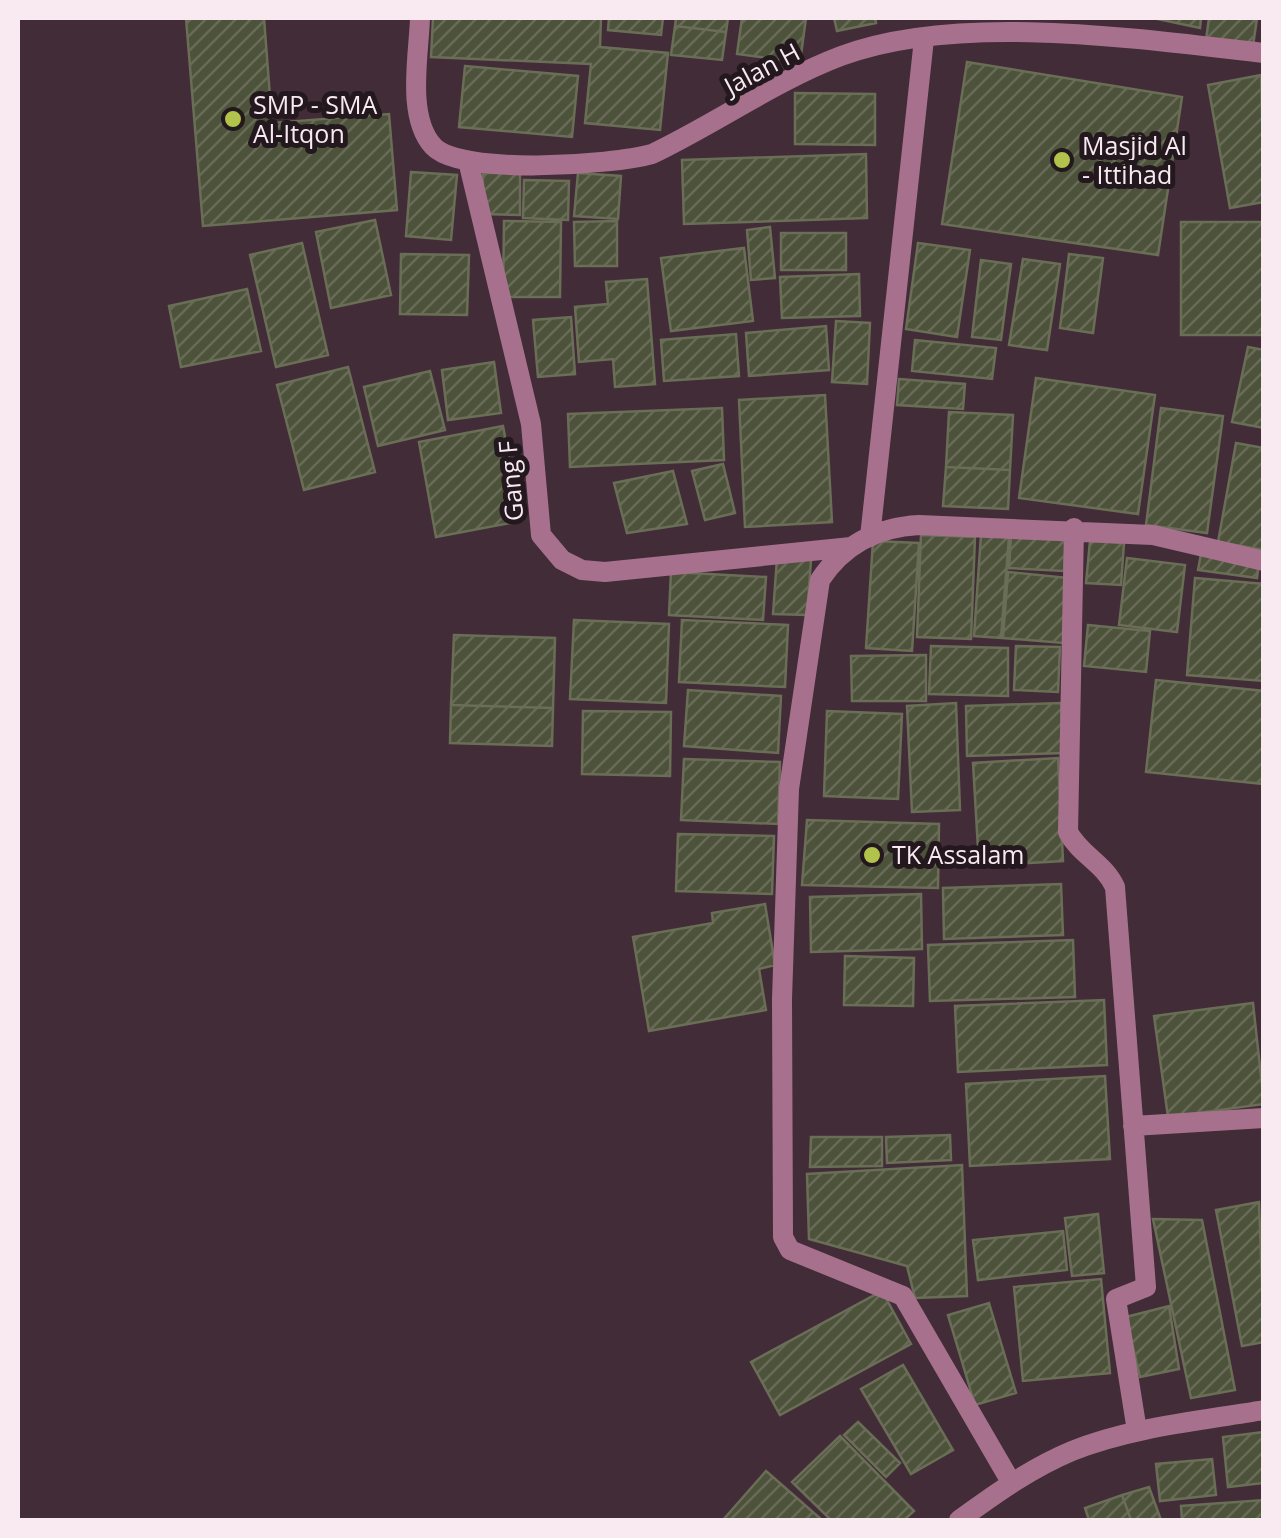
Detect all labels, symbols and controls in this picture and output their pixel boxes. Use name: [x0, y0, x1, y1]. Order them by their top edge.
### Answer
street label: Jalan H: [716, 34, 805, 103]
place label: SMP - SMA Al-Itqon: [253, 87, 377, 150]
marker: SMP - SMA Al-Itqon: [222, 108, 244, 130]
place label: Masjid Al - Ittihad: [1082, 128, 1187, 191]
marker: Masjid Al - Ittihad: [1051, 149, 1073, 171]
street label: Gang F: [490, 439, 530, 523]
place label: TK Assalam: [892, 837, 1024, 871]
marker: TK Assalam: [861, 844, 883, 866]

